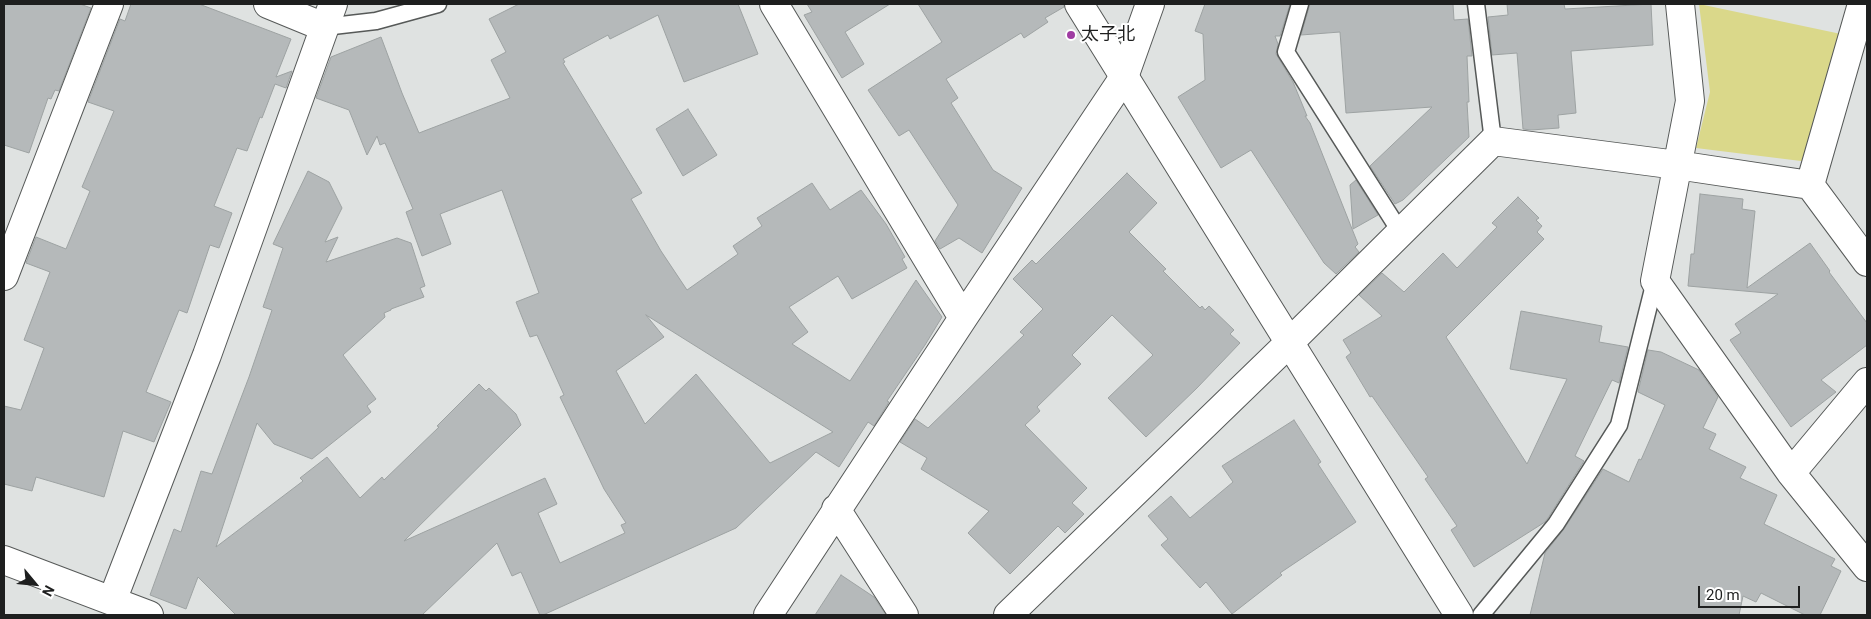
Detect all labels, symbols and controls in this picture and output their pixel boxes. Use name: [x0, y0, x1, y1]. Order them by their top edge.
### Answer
place label: 太子北: [1081, 24, 1135, 46]
marker: 太子北: [1065, 29, 1077, 41]
north arrow: [10, 559, 60, 609]
scale bar: [1701, 576, 1804, 608]
text: N: [39, 583, 58, 599]
text: 20 m: [1706, 586, 1740, 604]

